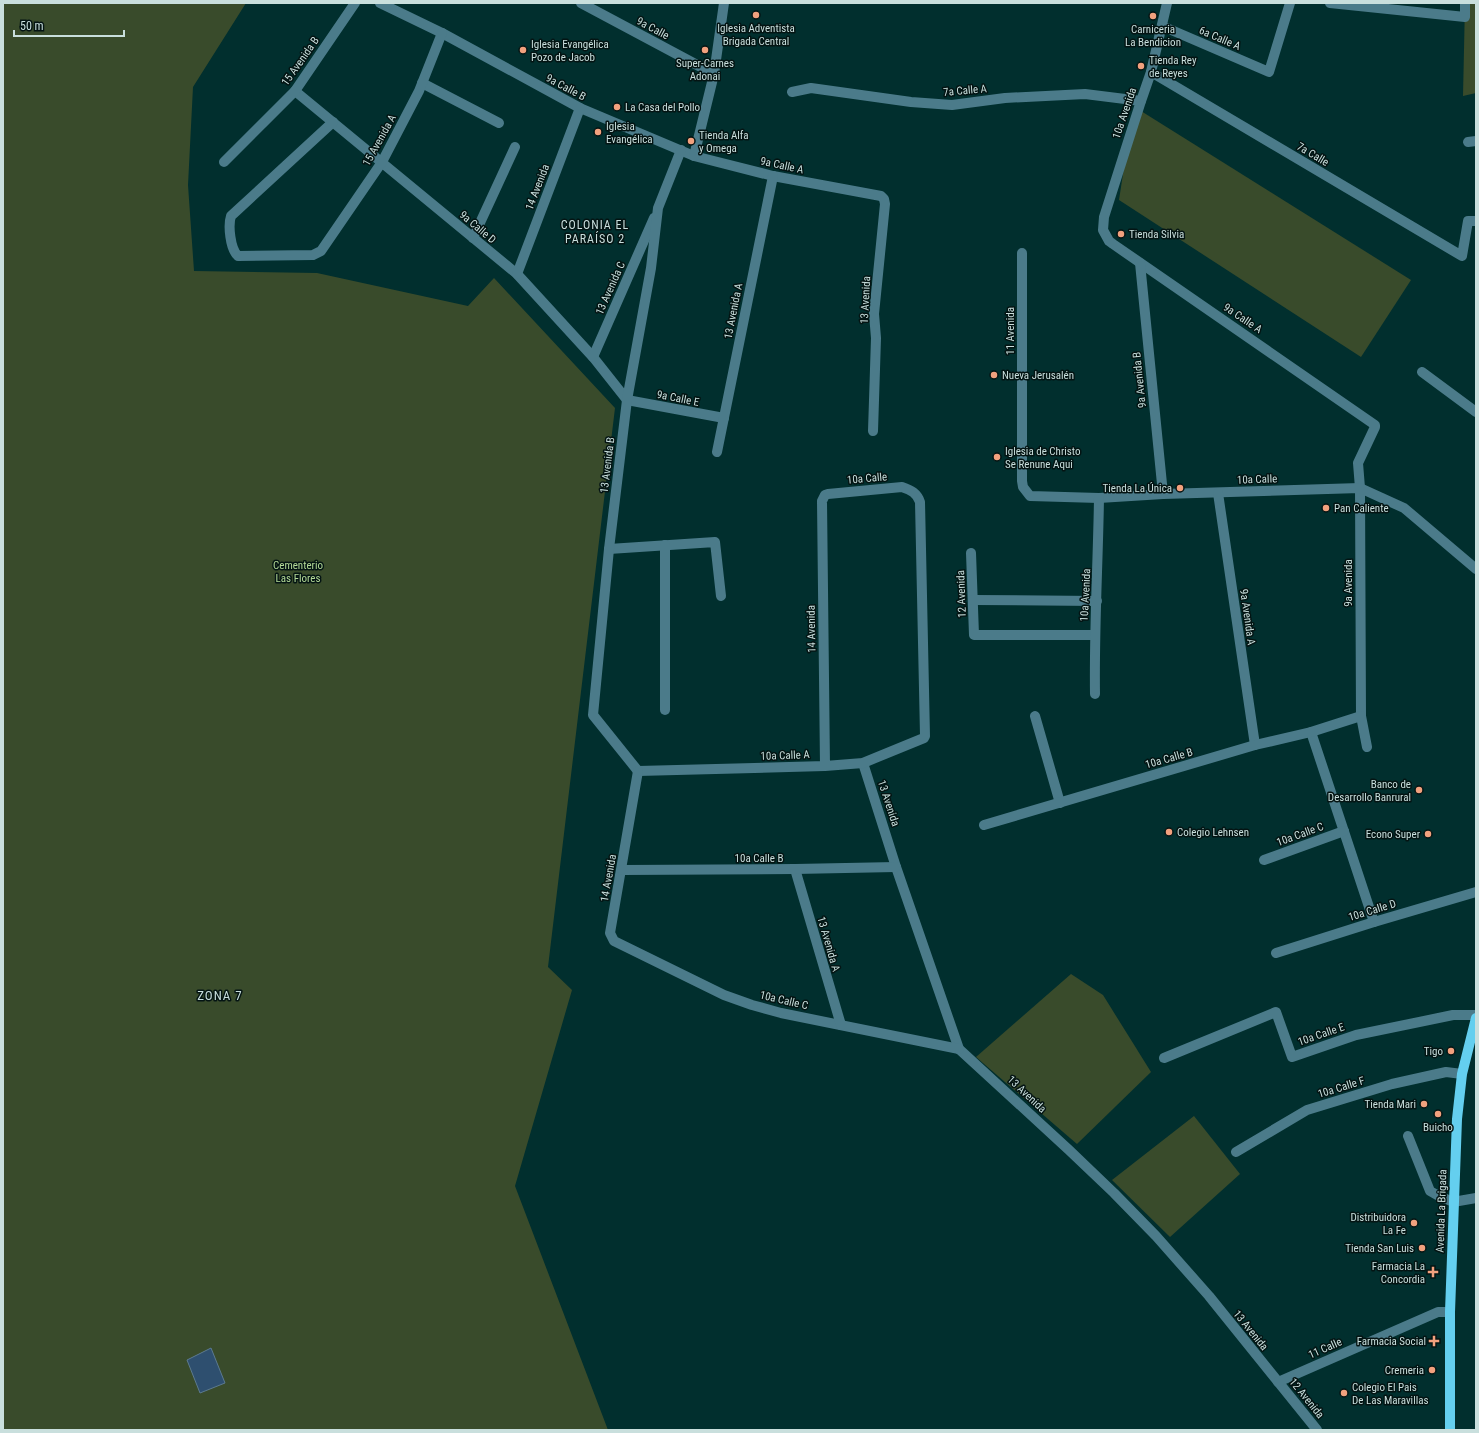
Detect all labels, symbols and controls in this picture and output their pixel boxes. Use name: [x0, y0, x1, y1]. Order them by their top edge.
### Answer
marker: Iglesia Adventista Brigada Central: [751, 10, 761, 20]
marker: Carniceria La Bendicion: [1148, 11, 1158, 21]
scale bar: [14, 12, 124, 38]
street label: 9a Calle: [634, 15, 671, 42]
text: 50 m: [20, 19, 44, 33]
place label: Iglesia Adventista Brigada Central: [717, 22, 795, 48]
place label: Carniceria La Bendicion: [1125, 23, 1181, 49]
street label: 6a Calle A: [1197, 24, 1243, 53]
street label: 15 Avenida B: [279, 34, 322, 88]
place label: Iglesia Evangélica Pozo de Jacob: [531, 38, 609, 64]
marker: Iglesia Evangélica Pozo de Jacob: [518, 45, 528, 55]
marker: Super-Carnes Adonai: [700, 45, 710, 55]
place label: Tienda Rey de Reyes: [1149, 54, 1197, 80]
place label: Super-Carnes Adonai: [676, 57, 734, 83]
marker: Tienda Rey de Reyes: [1136, 61, 1146, 71]
street label: 9a Calle B: [544, 71, 588, 103]
street label: 7a Calle A: [943, 82, 988, 99]
street label: 10a Avenida: [1110, 86, 1139, 140]
place label: La Casa del Pollo: [625, 101, 701, 114]
marker: La Casa del Pollo: [612, 102, 622, 112]
street label: 15 Avenida A: [360, 112, 399, 168]
place label: Iglesia Evangélica: [606, 120, 653, 146]
marker: Iglesia Evangélica: [593, 127, 603, 137]
place label: Tienda Alfa y Omega: [699, 129, 749, 155]
marker: Tienda Alfa y Omega: [686, 136, 696, 146]
street label: 7a Calle: [1294, 140, 1331, 169]
street label: 9a Calle A: [759, 155, 805, 177]
street label: 14 Avenida: [523, 163, 552, 212]
street label: 9a Calle D: [457, 208, 499, 246]
district label: COLONIA EL PARAÍSO 2: [561, 218, 629, 246]
place label: Tienda Silvia: [1129, 228, 1184, 241]
marker: Tienda Silvia: [1116, 229, 1126, 239]
street label: 13 Avenida C: [593, 260, 628, 317]
street label: 13 Avenida: [858, 276, 873, 324]
street label: 13 Avenida A: [722, 281, 745, 340]
street label: 9a Calle A: [1221, 301, 1265, 336]
street label: 11 Avenida: [1004, 307, 1017, 355]
street label: 9a Avenida B: [1130, 351, 1149, 409]
place label: Nueva Jerusalén: [1002, 369, 1074, 382]
marker: Nueva Jerusalén: [989, 370, 999, 380]
street label: 9a Calle E: [656, 388, 701, 409]
street label: 13 Avenida B: [598, 436, 617, 494]
place label: Iglesia de Christo Se Renune Aqui: [1005, 445, 1081, 471]
marker: Iglesia de Christo Se Renune Aqui: [992, 452, 1002, 462]
street label: 10a Calle: [846, 470, 888, 487]
street label: 10a Calle: [1237, 472, 1277, 487]
place label: Tienda La Única: [1103, 482, 1172, 495]
marker: Tienda La Única: [1175, 483, 1185, 493]
place label: Pan Caliente: [1334, 502, 1389, 515]
marker: Pan Caliente: [1321, 503, 1331, 513]
park label: Cementerio Las Flores: [273, 559, 323, 585]
street label: 9a Avenida: [1342, 559, 1355, 607]
street label: 10a Avenida: [1078, 568, 1093, 622]
street label: 12 Avenida: [954, 570, 969, 618]
street label: 9a Avenida A: [1237, 588, 1258, 647]
street label: 14 Avenida: [805, 605, 818, 653]
street label: 10a Calle B: [1144, 745, 1194, 771]
street label: 10a Calle A: [760, 748, 810, 763]
street label: 13 Avenida: [875, 778, 902, 828]
place label: Banco de Desarrollo Banrural: [1328, 778, 1411, 804]
marker: Banco de Desarrollo Banrural: [1414, 785, 1424, 795]
street label: 10a Calle C: [1275, 820, 1325, 849]
place label: Colegio Lehnsen: [1177, 826, 1249, 839]
marker: Colegio Lehnsen: [1164, 827, 1174, 837]
place label: Econo Super: [1366, 828, 1421, 841]
marker: Econo Super: [1423, 829, 1433, 839]
street label: 10a Calle B: [735, 852, 783, 865]
street label: 14 Avenida: [598, 853, 619, 903]
street label: 10a Calle D: [1347, 897, 1398, 924]
street label: 13 Avenida A: [814, 915, 843, 974]
district label: ZONA 7: [197, 988, 243, 1003]
street label: 10a Calle C: [758, 989, 809, 1012]
street label: 10a Calle E: [1296, 1020, 1347, 1048]
place label: Tigo: [1424, 1045, 1443, 1058]
marker: Tigo: [1446, 1046, 1456, 1056]
street label: 13 Avenida: [1005, 1073, 1049, 1115]
street label: 10a Calle F: [1316, 1074, 1366, 1101]
place label: Tienda Mari: [1365, 1098, 1416, 1111]
marker: Tienda Mari: [1419, 1099, 1429, 1109]
marker: Buicho: [1433, 1109, 1443, 1119]
place label: Buicho: [1423, 1121, 1453, 1134]
street label: Avenida La Brigada: [1434, 1169, 1449, 1253]
place label: Distribuidora La Fe: [1350, 1211, 1406, 1237]
marker: Distribuidora La Fe: [1409, 1218, 1419, 1228]
place label: Tienda San Luis: [1345, 1242, 1414, 1255]
marker: Tienda San Luis: [1417, 1243, 1427, 1253]
place label: Farmacia La Concordia: [1372, 1260, 1425, 1286]
marker: Farmacia La Concordia: [1428, 1267, 1438, 1277]
street label: 13 Avenida: [1231, 1308, 1271, 1353]
street label: 11 Calle: [1307, 1335, 1344, 1362]
place label: Farmacia Social: [1357, 1335, 1426, 1348]
marker: Farmacia Social: [1429, 1336, 1439, 1346]
place label: Cremeria: [1385, 1364, 1424, 1377]
marker: Cremeria: [1427, 1365, 1437, 1375]
street label: 12 Avenida: [1287, 1376, 1327, 1421]
place label: Colegio El Pais De Las Maravillas: [1352, 1381, 1428, 1407]
marker: Colegio El Pais De Las Maravillas: [1339, 1388, 1349, 1398]

